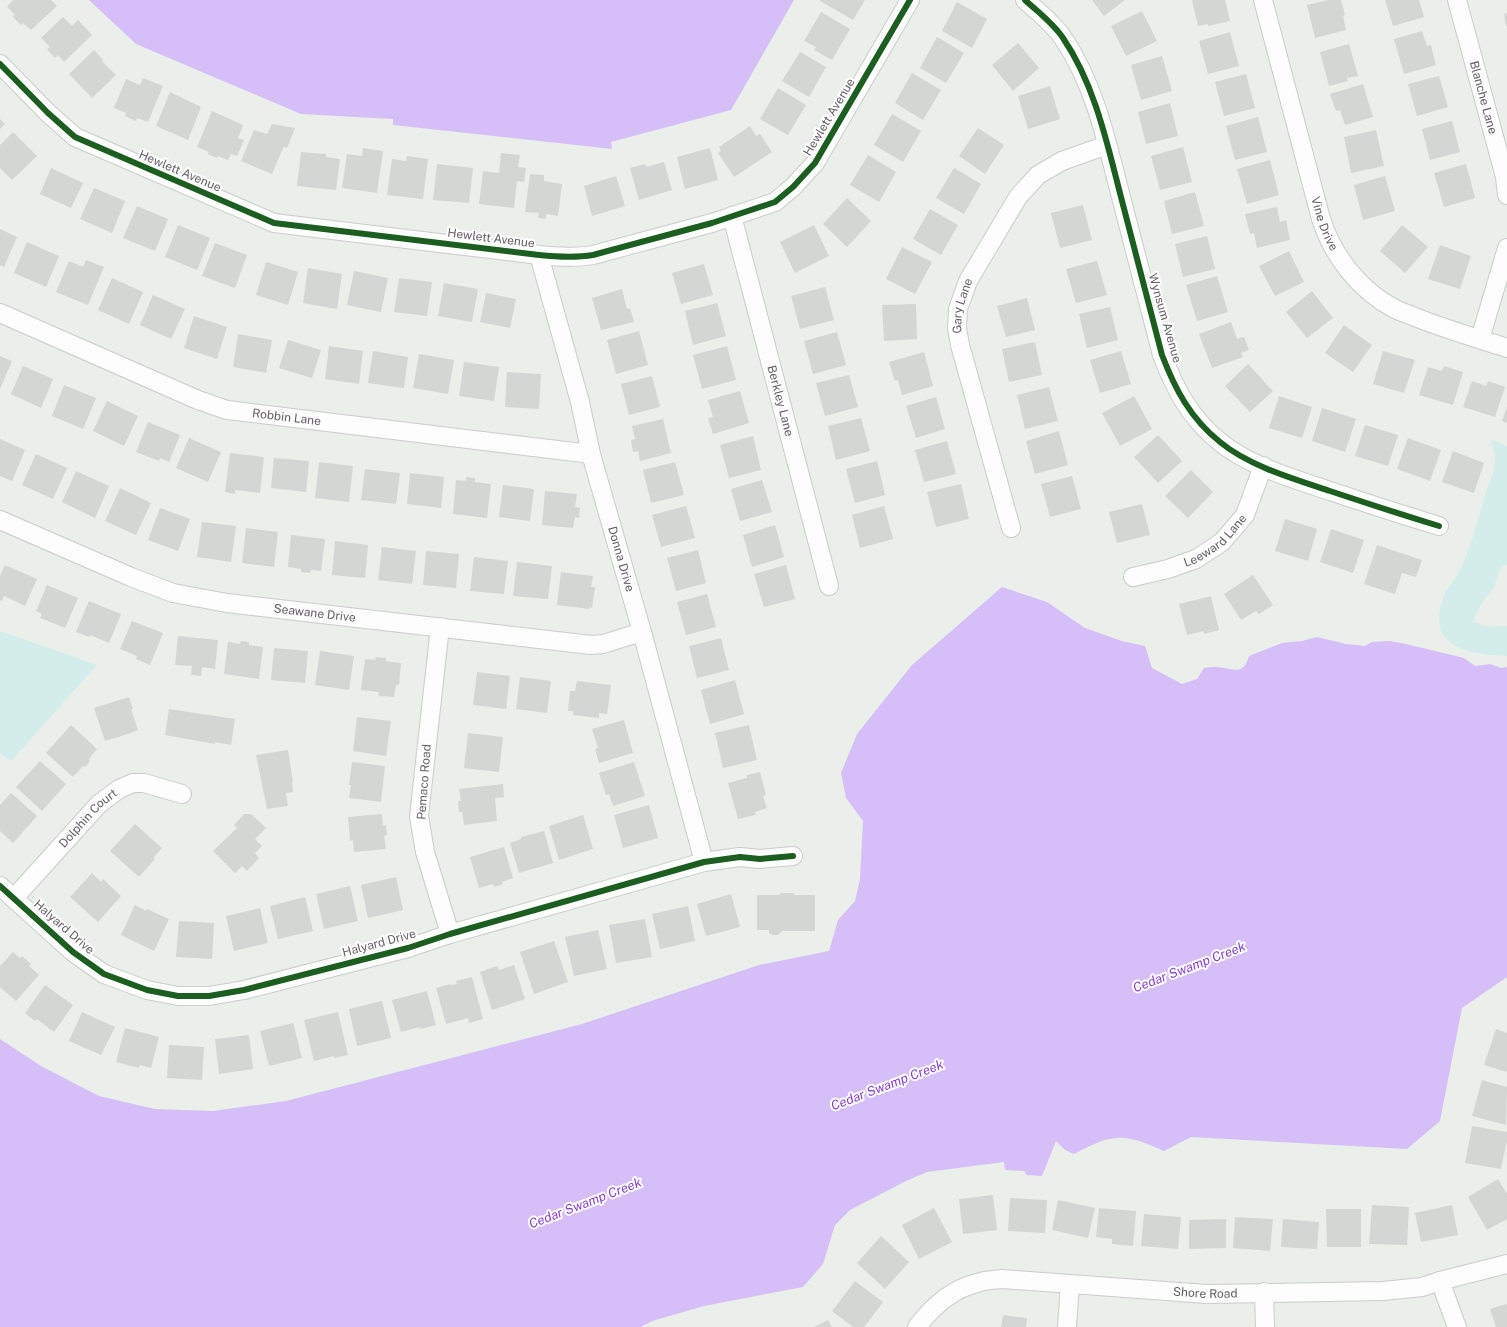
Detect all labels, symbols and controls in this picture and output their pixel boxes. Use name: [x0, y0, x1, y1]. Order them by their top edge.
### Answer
street label: Blanche Lane: [1467, 59, 1500, 136]
street label: Hewlett Avenue: [800, 76, 858, 158]
street label: Hewlett Avenue: [137, 147, 223, 195]
street label: Vine Drive: [1308, 195, 1341, 253]
street label: Hewlett Avenue: [447, 226, 536, 250]
street label: Wynsum Avenue: [1146, 272, 1185, 365]
street label: Gary Lane: [950, 276, 975, 335]
street label: Berkley Lane: [764, 364, 796, 438]
street label: Robbin Lane: [251, 406, 322, 428]
street label: Leeward Lane: [1182, 511, 1250, 570]
street label: Donna Drive: [605, 525, 637, 593]
street label: Seawane Drive: [273, 601, 357, 625]
street label: Pemaco Road: [414, 744, 434, 820]
street label: Dolphin Court: [56, 786, 120, 850]
street label: Halyard Drive: [31, 897, 97, 957]
street label: Halyard Drive: [341, 926, 417, 960]
water label: Cedar Swamp Creek: [1131, 939, 1247, 995]
water label: Cedar Swamp Creek: [829, 1057, 945, 1113]
water label: Cedar Swamp Creek: [527, 1175, 643, 1231]
street label: Shore Road: [1173, 1285, 1238, 1301]

